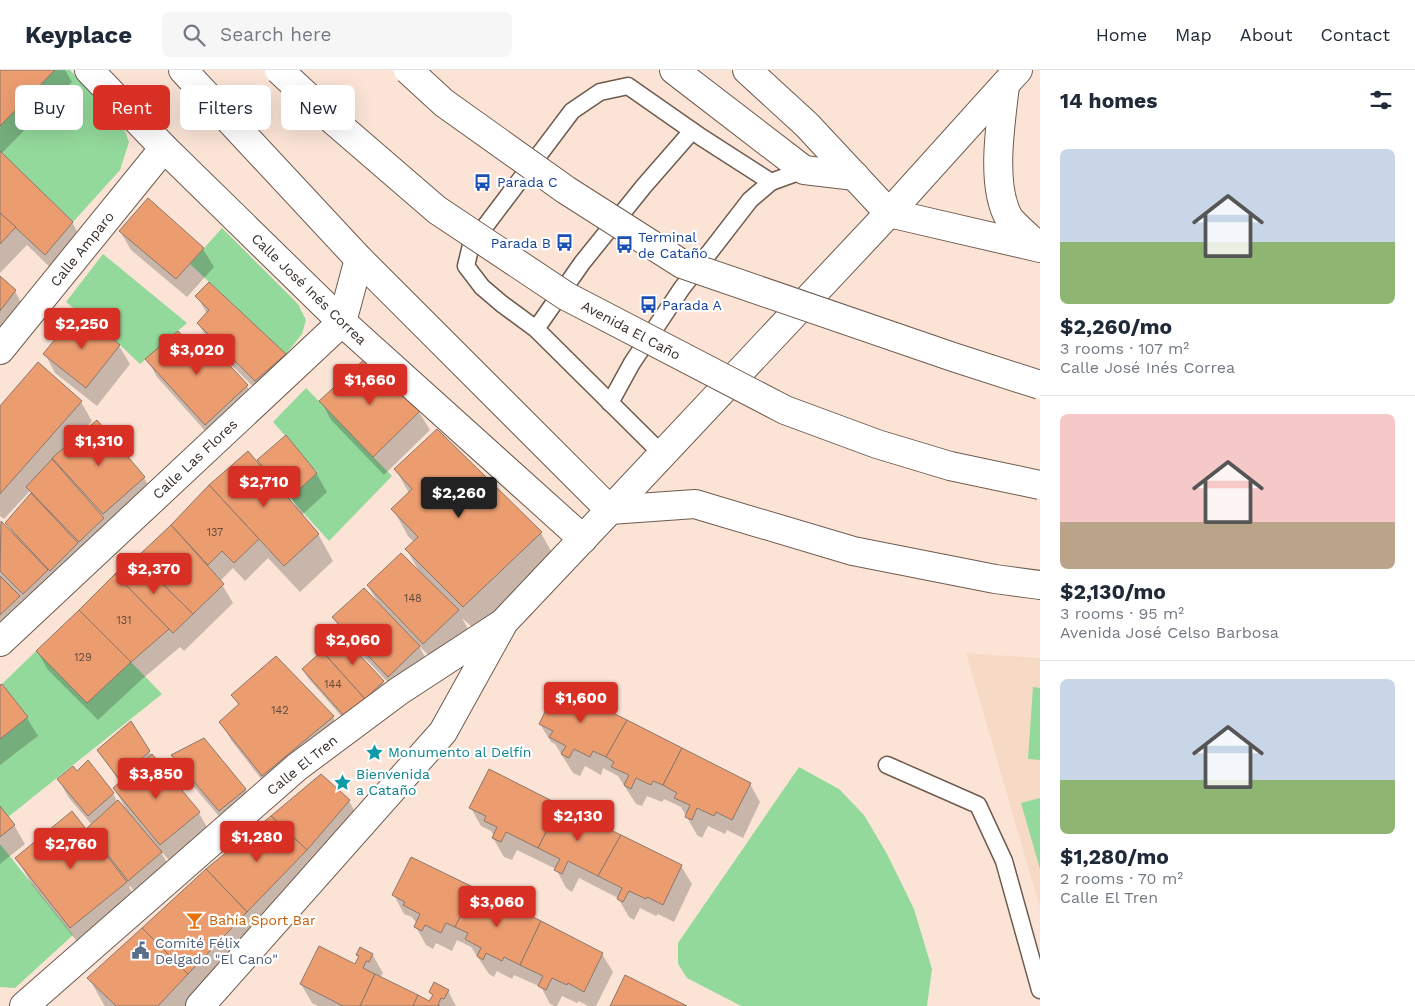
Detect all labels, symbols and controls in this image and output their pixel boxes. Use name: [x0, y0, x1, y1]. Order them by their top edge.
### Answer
search box: [162, 12, 512, 57]
text: Keyplace: [25, 21, 132, 49]
icon: search: [180, 21, 208, 49]
text: Search here: [220, 23, 331, 46]
text: Home: [1096, 24, 1147, 45]
text: Map: [1175, 24, 1212, 45]
text: About: [1240, 24, 1292, 45]
text: Contact: [1320, 24, 1390, 45]
chip: Buy: [15, 85, 83, 130]
chip: Rent: [93, 85, 170, 130]
chip: Filters: [180, 85, 271, 130]
chip: New: [281, 85, 355, 130]
icon: filters: [1367, 86, 1395, 114]
text: 14 homes: [1060, 88, 1157, 113]
bus stop icon: Parada C: [473, 172, 493, 192]
place label: Parada C: [497, 174, 558, 190]
icon: home: [1183, 181, 1273, 271]
street label: Calle Amparo: [47, 208, 117, 290]
place label: Terminal de Cataño: [638, 229, 708, 261]
street label: Calle José Inés Correa: [248, 230, 370, 348]
bus stop icon: Parada B: [555, 233, 575, 253]
place label: Parada B: [491, 235, 551, 251]
bus stop icon: Terminal de Cataño: [614, 235, 634, 255]
bus stop icon: Parada A: [638, 295, 658, 315]
street label: Avenida El Caño: [579, 297, 683, 363]
place label: Parada A: [662, 297, 722, 313]
pin: $2,250: [41, 308, 123, 350]
text: $2,250: [55, 314, 109, 333]
text: $2,260/mo: [1060, 314, 1172, 339]
pin: $3,020: [156, 334, 238, 376]
text: 3 rooms · 107 m²: [1060, 339, 1189, 358]
text: $3,020: [170, 340, 224, 359]
text: Calle José Inés Correa: [1060, 358, 1235, 377]
pin: $1,660: [329, 364, 411, 406]
text: $1,660: [344, 370, 396, 389]
street label: Calle Las Flores: [149, 416, 241, 502]
pin: $1,310: [58, 424, 140, 467]
text: $1,310: [75, 431, 123, 450]
icon: home: [1183, 447, 1273, 537]
pin: $2,710: [223, 466, 305, 508]
text: $2,710: [239, 472, 289, 491]
pin: $2,260: [418, 476, 500, 519]
text: $2,260: [432, 483, 486, 502]
house number: 137: [207, 526, 223, 539]
pin: $2,370: [113, 552, 195, 595]
text: $2,370: [127, 559, 181, 578]
text: $2,130/mo: [1060, 579, 1166, 604]
house number: 148: [404, 592, 422, 605]
text: 3 rooms · 95 m²: [1060, 604, 1184, 623]
house number: 131: [117, 614, 132, 627]
text: Avenida José Celso Barbosa: [1060, 623, 1279, 642]
pin: $2,060: [312, 624, 394, 666]
text: $2,060: [326, 630, 380, 649]
house number: 129: [74, 651, 92, 664]
house number: 144: [324, 678, 342, 691]
pin: $1,600: [540, 682, 622, 724]
text: $1,600: [555, 688, 607, 707]
house number: 142: [271, 704, 289, 717]
icon: home: [1183, 712, 1273, 802]
street label: Calle El Tren: [264, 732, 340, 798]
place icon: Monumento al Delfín: [364, 742, 384, 762]
place label: Monumento al Delfín: [388, 744, 531, 760]
pin: $3,850: [115, 758, 197, 800]
text: $3,850: [129, 764, 183, 783]
place label: Bienvenida a Cataño: [356, 766, 430, 798]
place icon: Bienvenida a Cataño: [332, 772, 352, 792]
pin: $2,130: [537, 800, 619, 842]
text: $2,130: [553, 806, 603, 825]
pin: $1,280: [216, 820, 298, 863]
text: $1,280: [231, 827, 283, 846]
pin: $2,760: [30, 828, 112, 870]
text: $2,760: [45, 834, 97, 853]
text: $1,280/mo: [1060, 844, 1169, 869]
text: 2 rooms · 70 m²: [1060, 869, 1183, 888]
pin: $3,060: [456, 886, 538, 928]
text: Calle El Tren: [1060, 888, 1158, 907]
text: $3,060: [470, 892, 524, 911]
bar icon: Bahía Sport Bar: [185, 910, 205, 930]
place label: Bahía Sport Bar: [209, 912, 316, 928]
place label: Comité Félix Delgado "El Cano": [155, 935, 278, 967]
public building icon: Comité Félix Delgado "El Cano": [131, 941, 151, 961]

